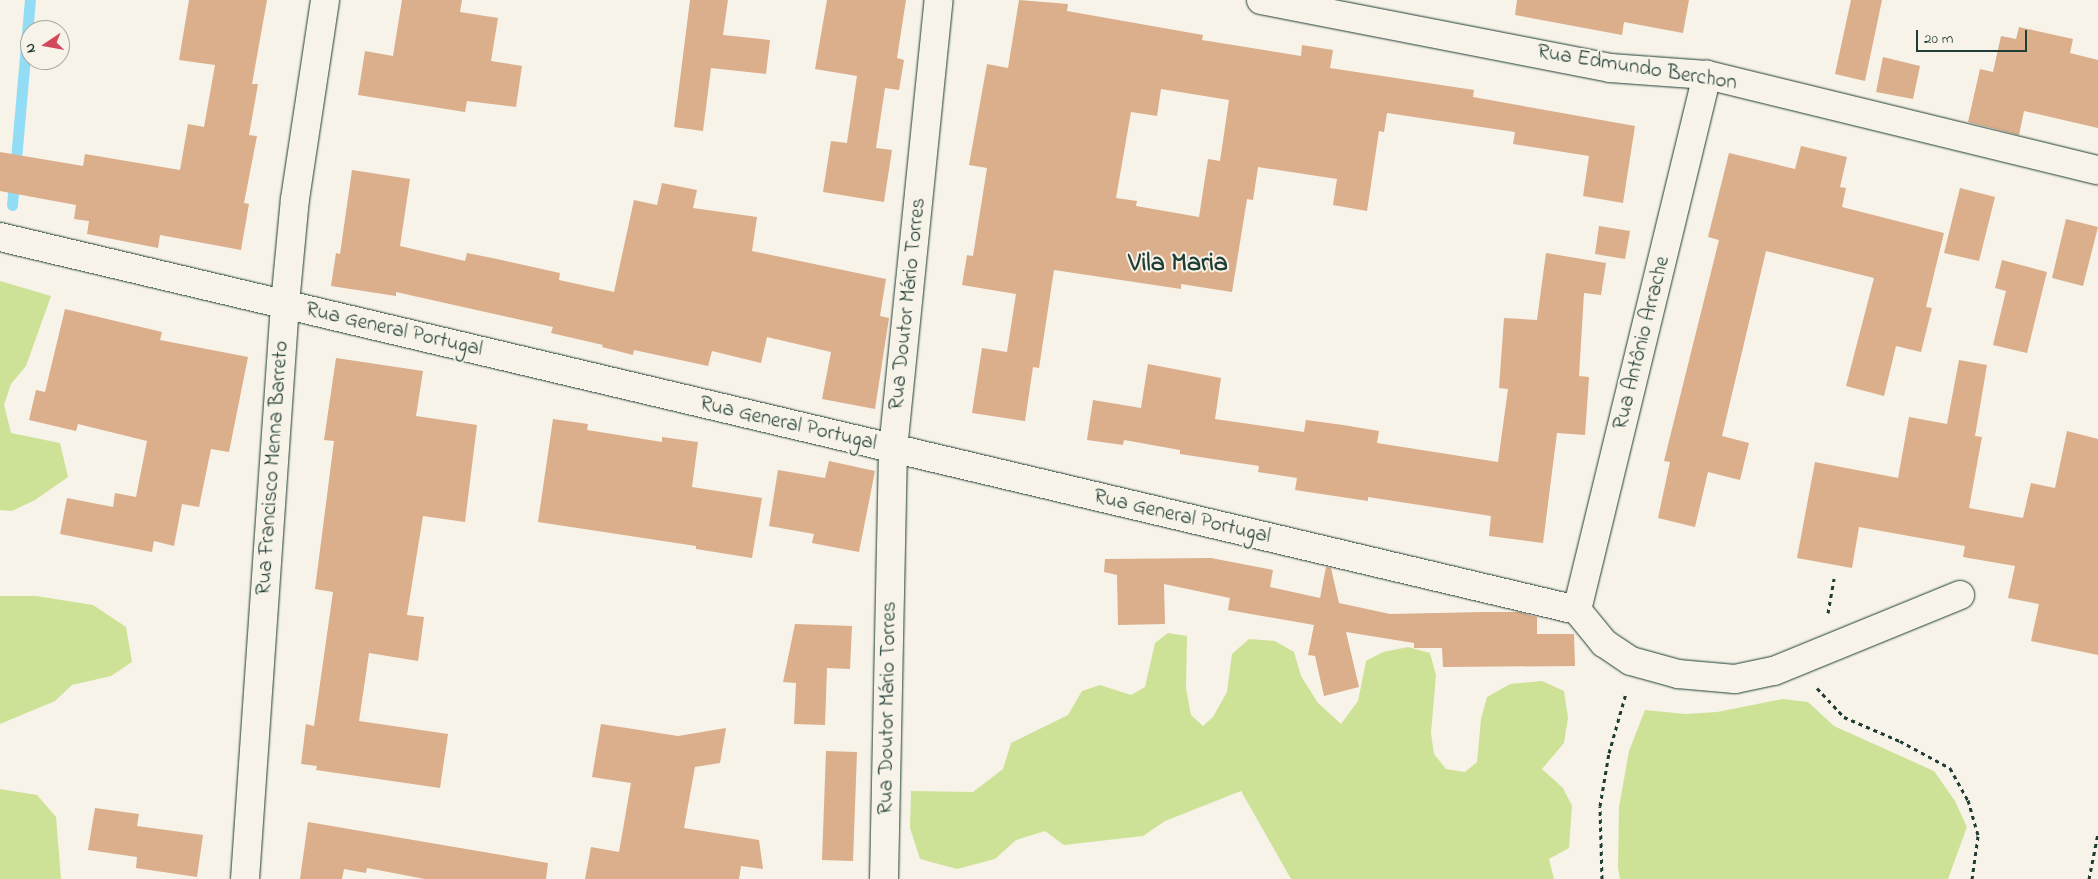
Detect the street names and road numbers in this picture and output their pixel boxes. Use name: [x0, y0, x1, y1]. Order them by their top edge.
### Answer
street label: Rua Edmundo Berchon: [1535, 40, 1739, 96]
street label: Rua Doutor Mário Torres: [884, 197, 932, 411]
street label: Rua Antônio Arrache: [1608, 254, 1676, 432]
street label: Rua General Portugal: [303, 297, 485, 363]
street label: Rua Francisco Menna Barreto: [252, 340, 294, 596]
street label: Rua General Portugal: [697, 391, 879, 457]
street label: Rua General Portugal: [1091, 484, 1273, 550]
street label: Rua Doutor Mário Torres: [874, 601, 902, 815]

